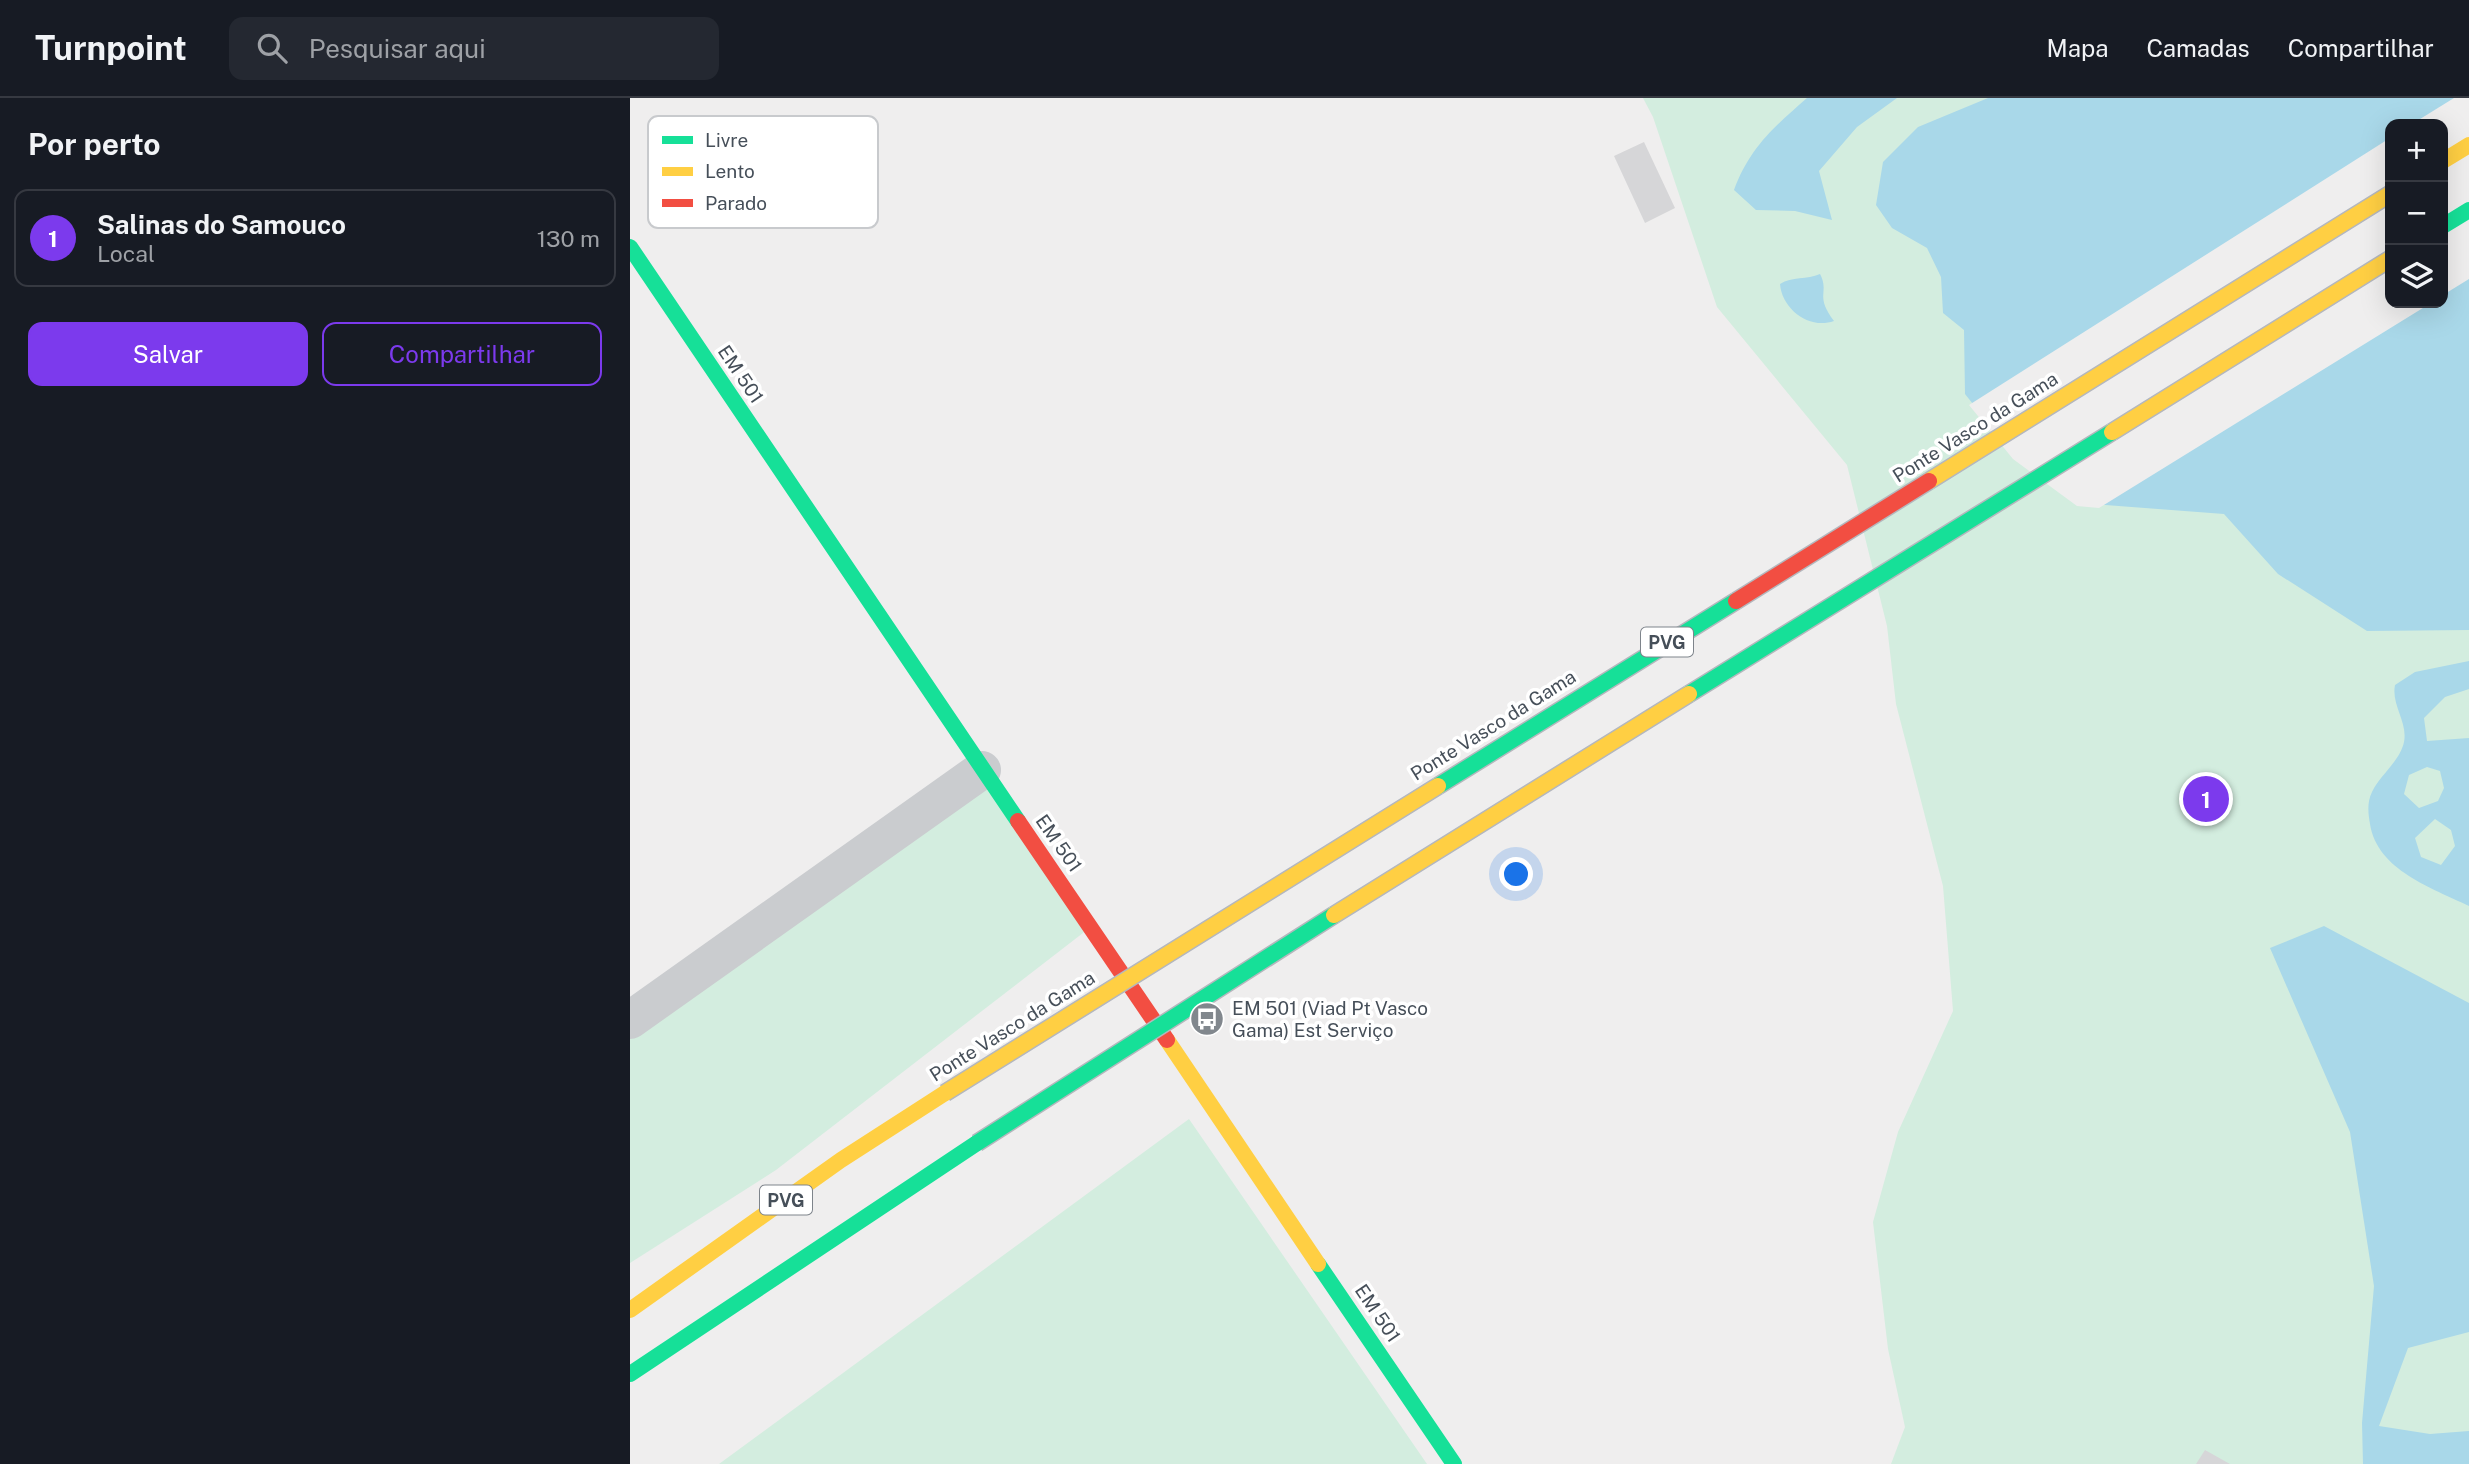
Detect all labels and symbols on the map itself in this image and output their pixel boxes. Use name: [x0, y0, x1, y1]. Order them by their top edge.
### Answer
legend: [648, 116, 878, 228]
text: Livre: [705, 129, 748, 151]
text: Lento: [705, 160, 755, 182]
text: Parado: [705, 192, 767, 214]
street label: EM 501: [714, 341, 768, 407]
street label: Ponte Vasco da Gama: [1889, 367, 2061, 487]
road number: PVG: [1641, 628, 1693, 656]
street label: Ponte Vasco da Gama: [1407, 665, 1579, 785]
pin: 1: [2183, 773, 2229, 825]
street label: EM 501: [1031, 810, 1087, 876]
your location: [1499, 857, 1533, 891]
street label: Ponte Vasco da Gama: [926, 966, 1098, 1086]
place label: EM 501 (Viad Pt Vasco Gama) Est Serviço: [1232, 997, 1428, 1041]
bus stop icon: EM 501 (Viad Pt Vasco Gama) Est Serviço: [1188, 1000, 1226, 1038]
road number: PVG: [760, 1185, 812, 1214]
street label: EM 501: [1351, 1280, 1405, 1346]

